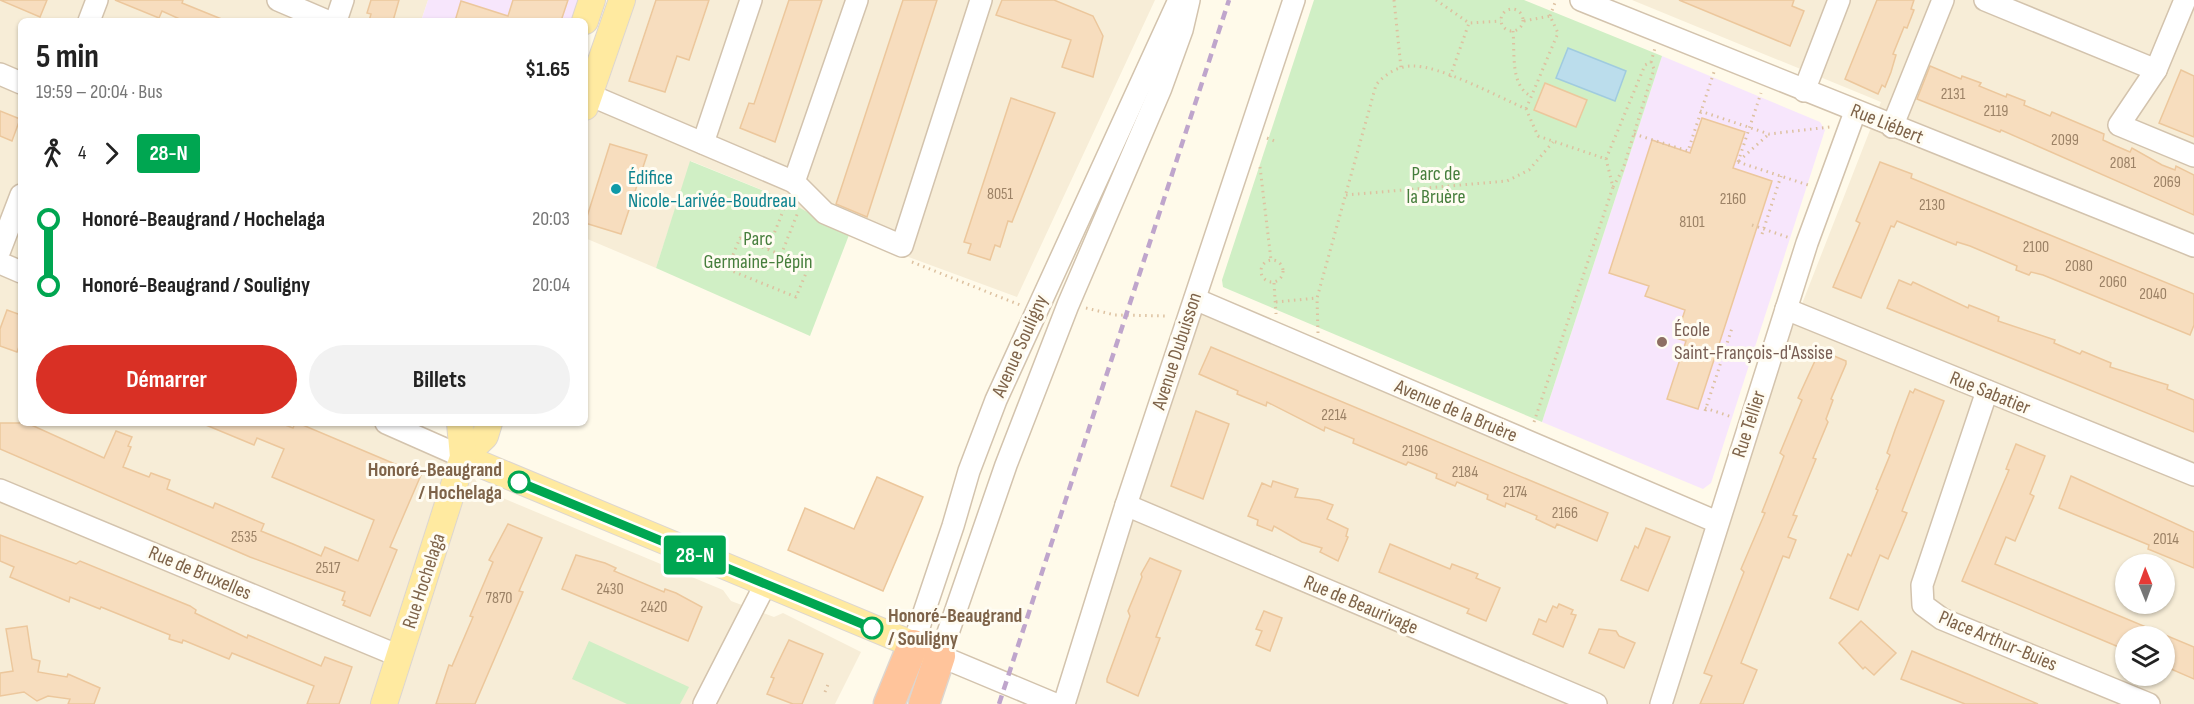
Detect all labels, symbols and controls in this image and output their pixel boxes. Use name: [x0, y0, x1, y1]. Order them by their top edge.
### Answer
text: 5 min: [36, 37, 99, 77]
text: $1.65: [525, 56, 570, 83]
text: 19:59 – 20:04 · Bus: [36, 80, 163, 104]
house number: 2131: [1941, 85, 1966, 104]
street label: Rue Liébert: [1847, 99, 1927, 149]
house number: 2119: [1984, 102, 2008, 121]
house number: 2099: [2051, 131, 2079, 150]
icon: walk: [36, 137, 69, 170]
icon: forward: [95, 137, 128, 170]
text: 4: [78, 141, 86, 165]
text: 28-N: [149, 141, 188, 166]
house number: 2081: [2110, 154, 2137, 173]
park label: Parc de la Bruère: [1406, 162, 1466, 209]
place label: Édifice Nicole-Larivée-Boudreau: [628, 166, 796, 213]
house number: 2069: [2153, 173, 2181, 192]
marker: Édifice Nicole-Larivée-Boudreau: [609, 182, 623, 196]
house number: 8051: [987, 185, 1013, 204]
house number: 2160: [1720, 190, 1746, 209]
house number: 2130: [1919, 196, 1945, 215]
text: Honoré-Beaugrand / Hochelaga: [82, 206, 325, 233]
text: 20:03: [532, 207, 570, 231]
house number: 8101: [1679, 213, 1705, 232]
park label: Parc Germaine-Pépin: [703, 227, 813, 274]
house number: 2100: [2023, 238, 2049, 257]
house number: 2080: [2065, 257, 2093, 276]
text: Honoré-Beaugrand / Souligny: [82, 272, 310, 299]
text: 20:04: [532, 273, 570, 297]
house number: 2060: [2099, 273, 2127, 292]
house number: 2040: [2139, 285, 2167, 304]
street label: Avenue Dubuisson: [1146, 289, 1207, 414]
street label: Avenue Souligny: [986, 291, 1053, 402]
place label: École Saint-François-d'Assise: [1674, 318, 1833, 365]
marker: École Saint-François-d'Assise: [1655, 335, 1669, 349]
button: Démarrer: [36, 345, 297, 414]
button: Billets: [309, 345, 570, 414]
street label: Rue Sabatier: [1946, 366, 2034, 420]
street label: Avenue de la Bruère: [1390, 374, 1521, 448]
street label: Rue Tellier: [1727, 387, 1771, 461]
house number: 2214: [1321, 406, 1347, 425]
house number: 2196: [1402, 442, 1428, 461]
place label: Honoré-Beaugrand / Hochelaga: [368, 458, 502, 505]
house number: 2184: [1452, 463, 1478, 482]
marker: Honoré-Beaugrand / Hochelaga: [508, 471, 530, 493]
house number: 2174: [1503, 483, 1528, 502]
house number: 2166: [1552, 504, 1578, 523]
house number: 2535: [231, 528, 257, 547]
street label: Rue Hochelaga: [397, 530, 451, 632]
house number: 2014: [2153, 530, 2179, 549]
line badge: 28-N: [653, 536, 737, 574]
street label: Rue de Bruxelles: [145, 541, 255, 605]
text: 28-N: [676, 543, 714, 568]
north arrow: [2115, 554, 2175, 614]
map controls: [2115, 554, 2175, 686]
house number: 2517: [316, 559, 341, 578]
street label: Rue de Beaurivage: [1300, 570, 1422, 640]
house number: 2430: [596, 580, 624, 599]
house number: 7870: [486, 589, 512, 608]
house number: 2420: [641, 598, 668, 617]
place label: Honoré-Beaugrand / Souligny: [888, 604, 1022, 651]
street label: Place Arthur-Buies: [1935, 605, 2061, 677]
marker: Honoré-Beaugrand / Souligny: [861, 617, 883, 639]
button: layers: [2115, 626, 2175, 686]

